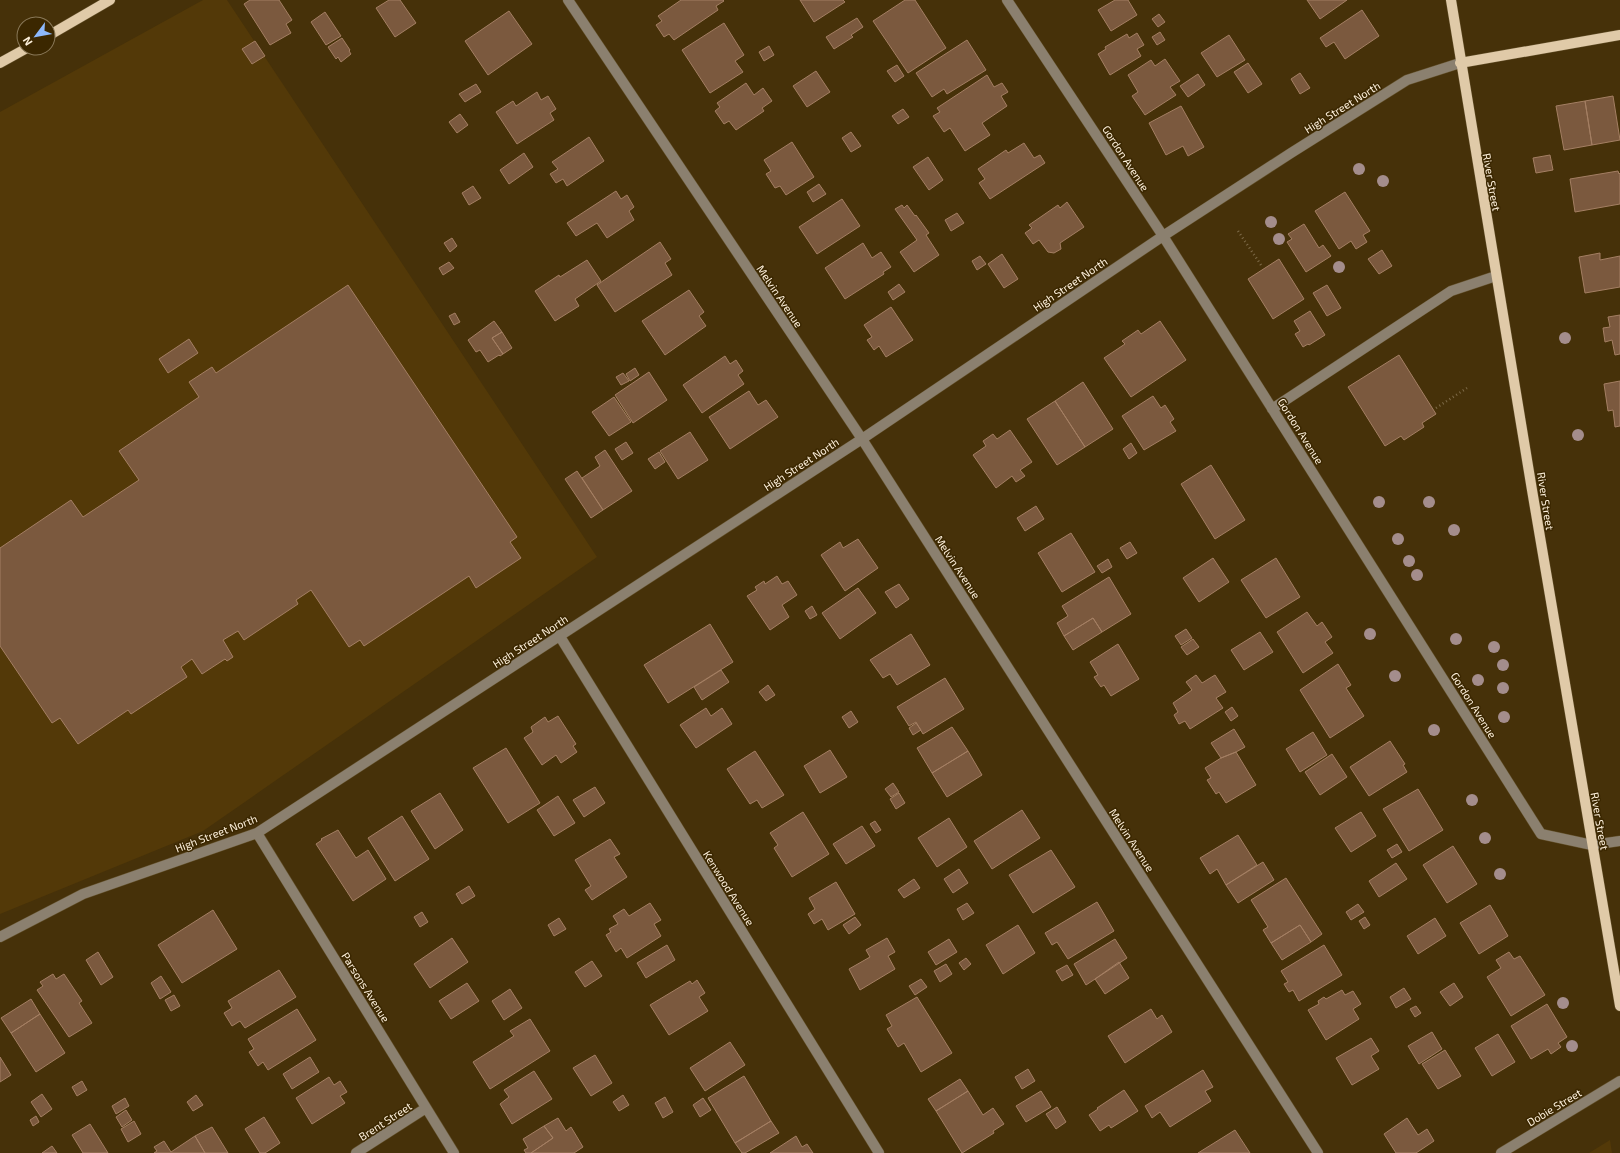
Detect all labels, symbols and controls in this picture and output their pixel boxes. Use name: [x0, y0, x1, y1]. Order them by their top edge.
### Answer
north arrow: [16, 16, 56, 56]
text: N: [19, 35, 35, 48]
street label: High Street North: [1302, 78, 1382, 136]
street label: Gordon Avenue: [1100, 123, 1152, 193]
street label: River Street: [1481, 152, 1503, 212]
street label: High Street North: [1030, 254, 1110, 314]
street label: Melvin Avenue: [754, 262, 806, 330]
street label: Gordon Avenue: [1275, 396, 1327, 467]
street label: High Street North: [761, 435, 841, 493]
street label: River Street: [1535, 471, 1557, 531]
street label: Melvin Avenue: [933, 533, 983, 601]
street label: High Street North: [490, 612, 570, 670]
street label: Gordon Avenue: [1448, 670, 1500, 741]
street label: River Street: [1589, 791, 1611, 851]
street label: Melvin Avenue: [1107, 806, 1157, 874]
street label: High Street North: [173, 811, 259, 855]
street label: Kenwood Avenue: [701, 848, 757, 928]
street label: Parsons Avenue: [339, 950, 393, 1024]
street label: Dobie Street: [1524, 1086, 1584, 1128]
street label: Brent Street: [356, 1099, 414, 1143]

